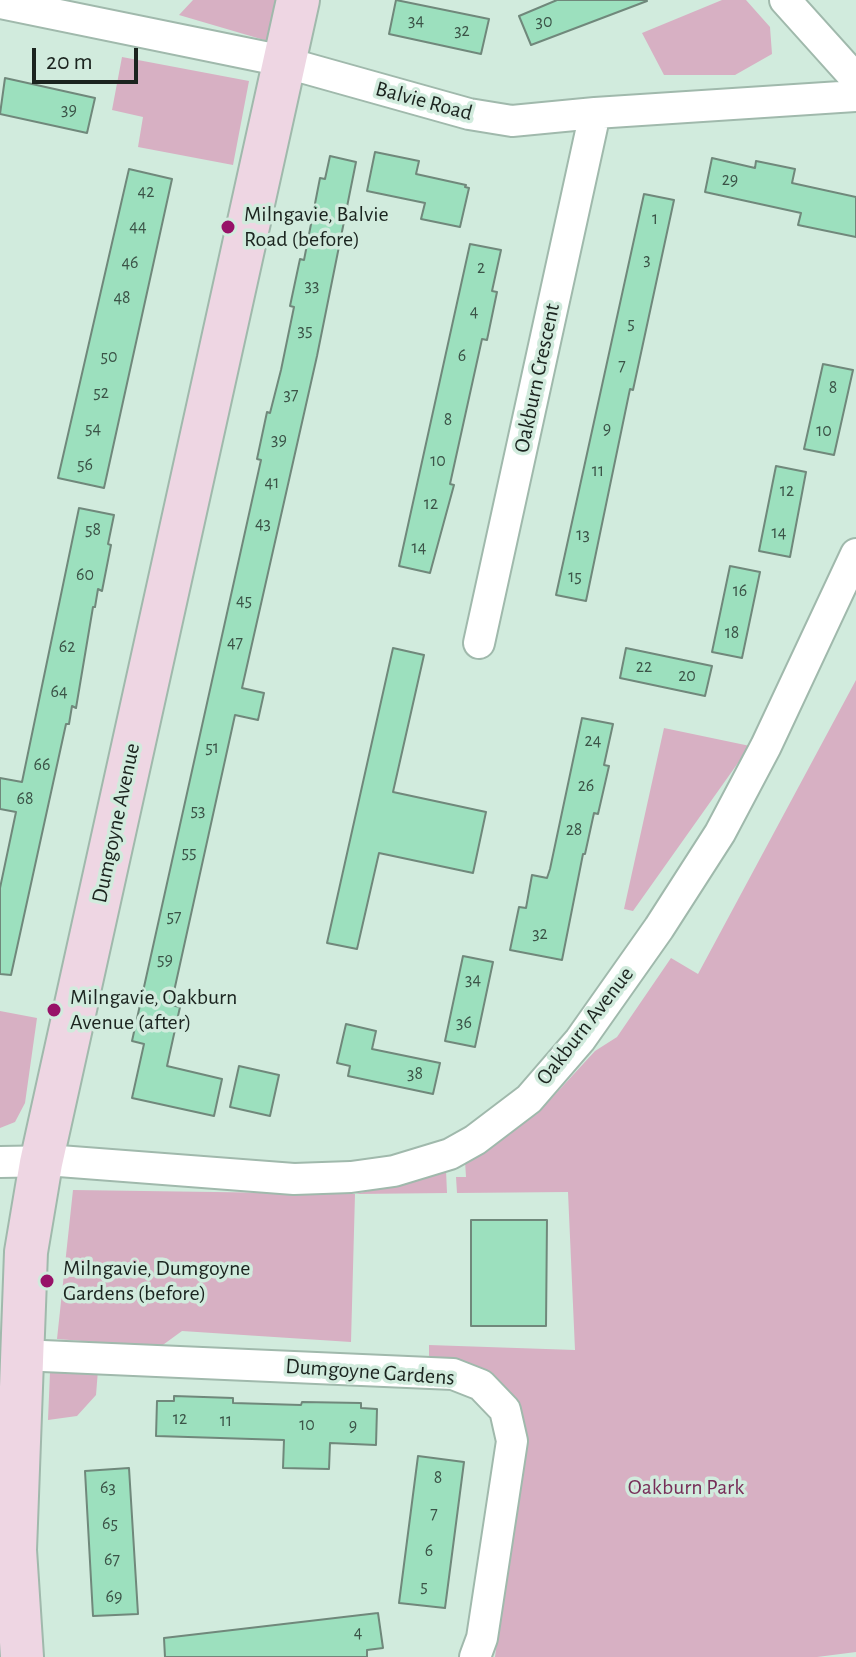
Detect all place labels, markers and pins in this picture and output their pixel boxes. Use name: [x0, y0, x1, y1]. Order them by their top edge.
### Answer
place label: Milngavie, Balvie Road (before): [244, 201, 389, 252]
marker: Milngavie, Balvie Road (before): [219, 218, 237, 236]
place label: Milngavie, Oakburn Avenue (after): [70, 984, 237, 1036]
marker: Milngavie, Oakburn Avenue (after): [45, 1001, 63, 1019]
place label: Milngavie, Dumgoyne Gardens (before): [63, 1255, 250, 1306]
marker: Milngavie, Dumgoyne Gardens (before): [38, 1272, 56, 1290]

